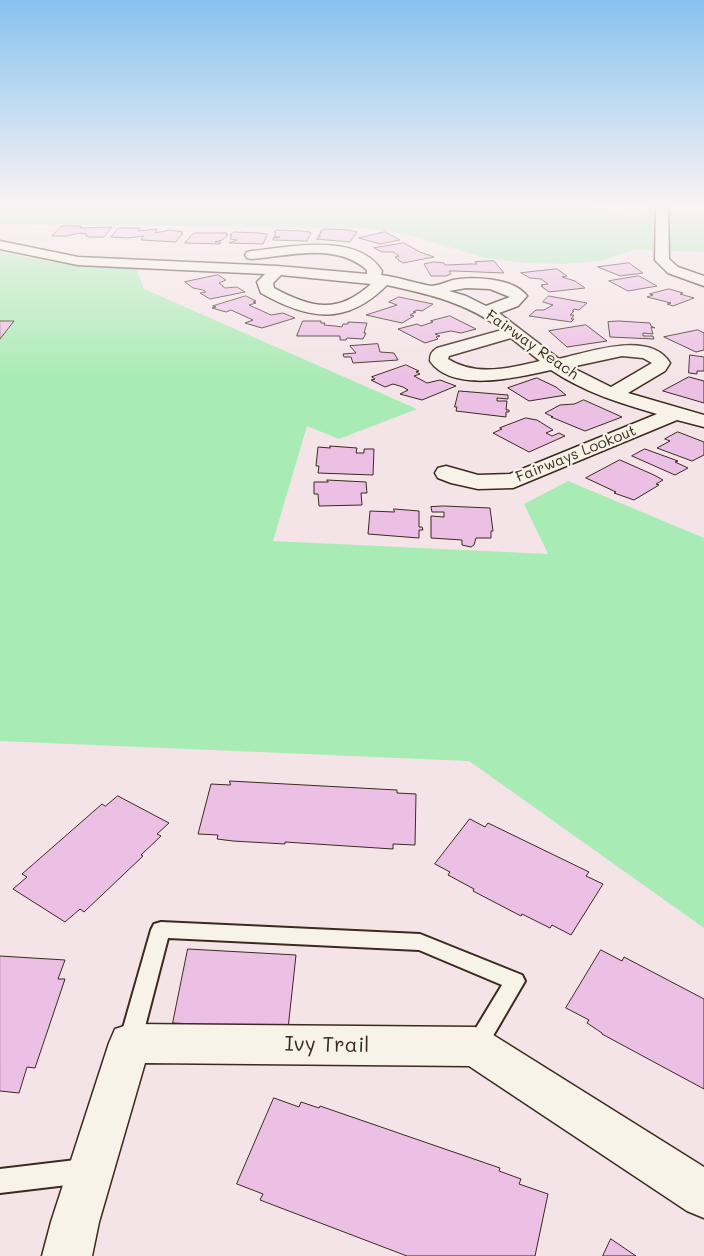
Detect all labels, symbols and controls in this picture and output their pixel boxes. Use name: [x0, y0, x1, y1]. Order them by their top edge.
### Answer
street label: Fairway Reach: [482, 306, 582, 384]
street label: Fairways Lookout: [513, 422, 639, 486]
street label: Ivy Trail: [284, 1032, 370, 1058]

